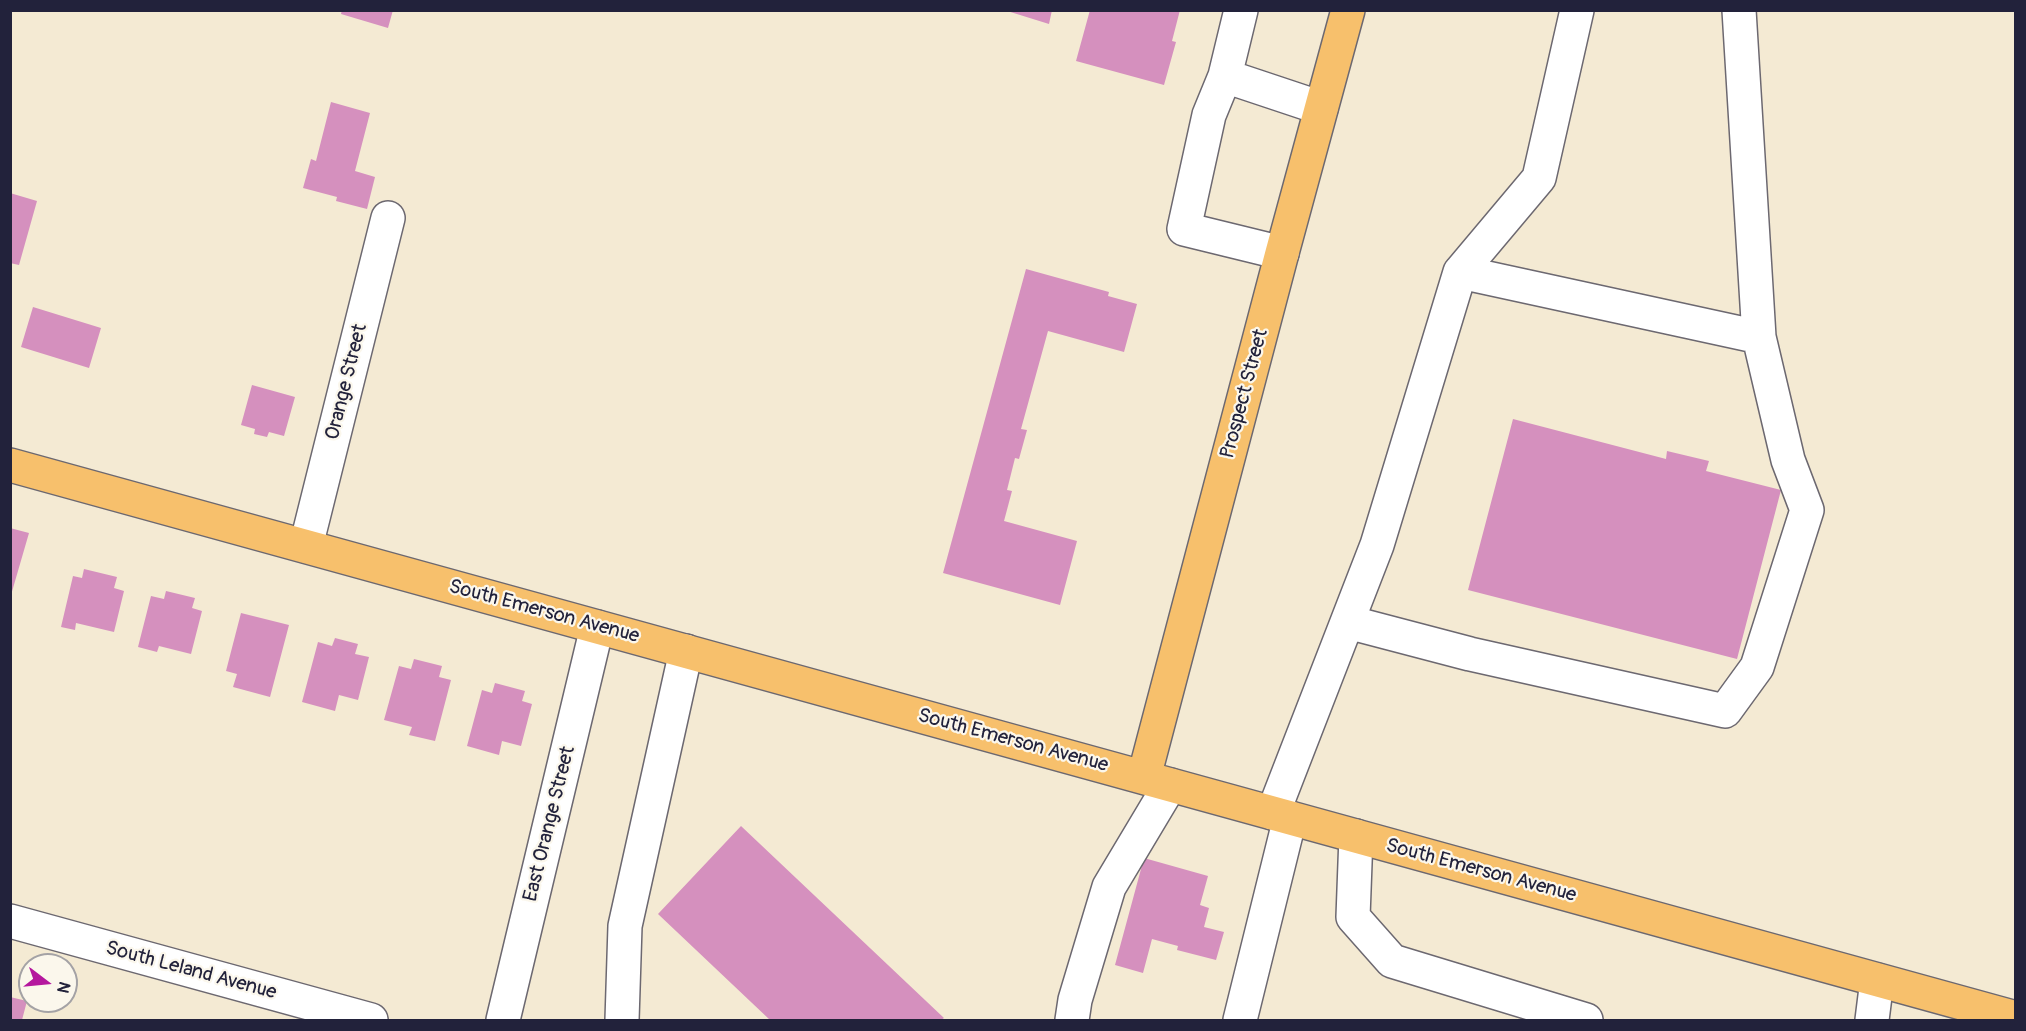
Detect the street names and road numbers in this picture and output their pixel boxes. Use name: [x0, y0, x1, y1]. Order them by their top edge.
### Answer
street label: Orange Street: [321, 322, 373, 442]
street label: Prospect Street: [1216, 327, 1274, 461]
street label: South Emerson Avenue: [446, 575, 642, 649]
street label: South Emerson Avenue: [915, 704, 1111, 778]
street label: East Orange Street: [519, 744, 581, 904]
street label: South Emerson Avenue: [1383, 834, 1579, 908]
street label: South Leland Avenue: [103, 937, 279, 1005]

